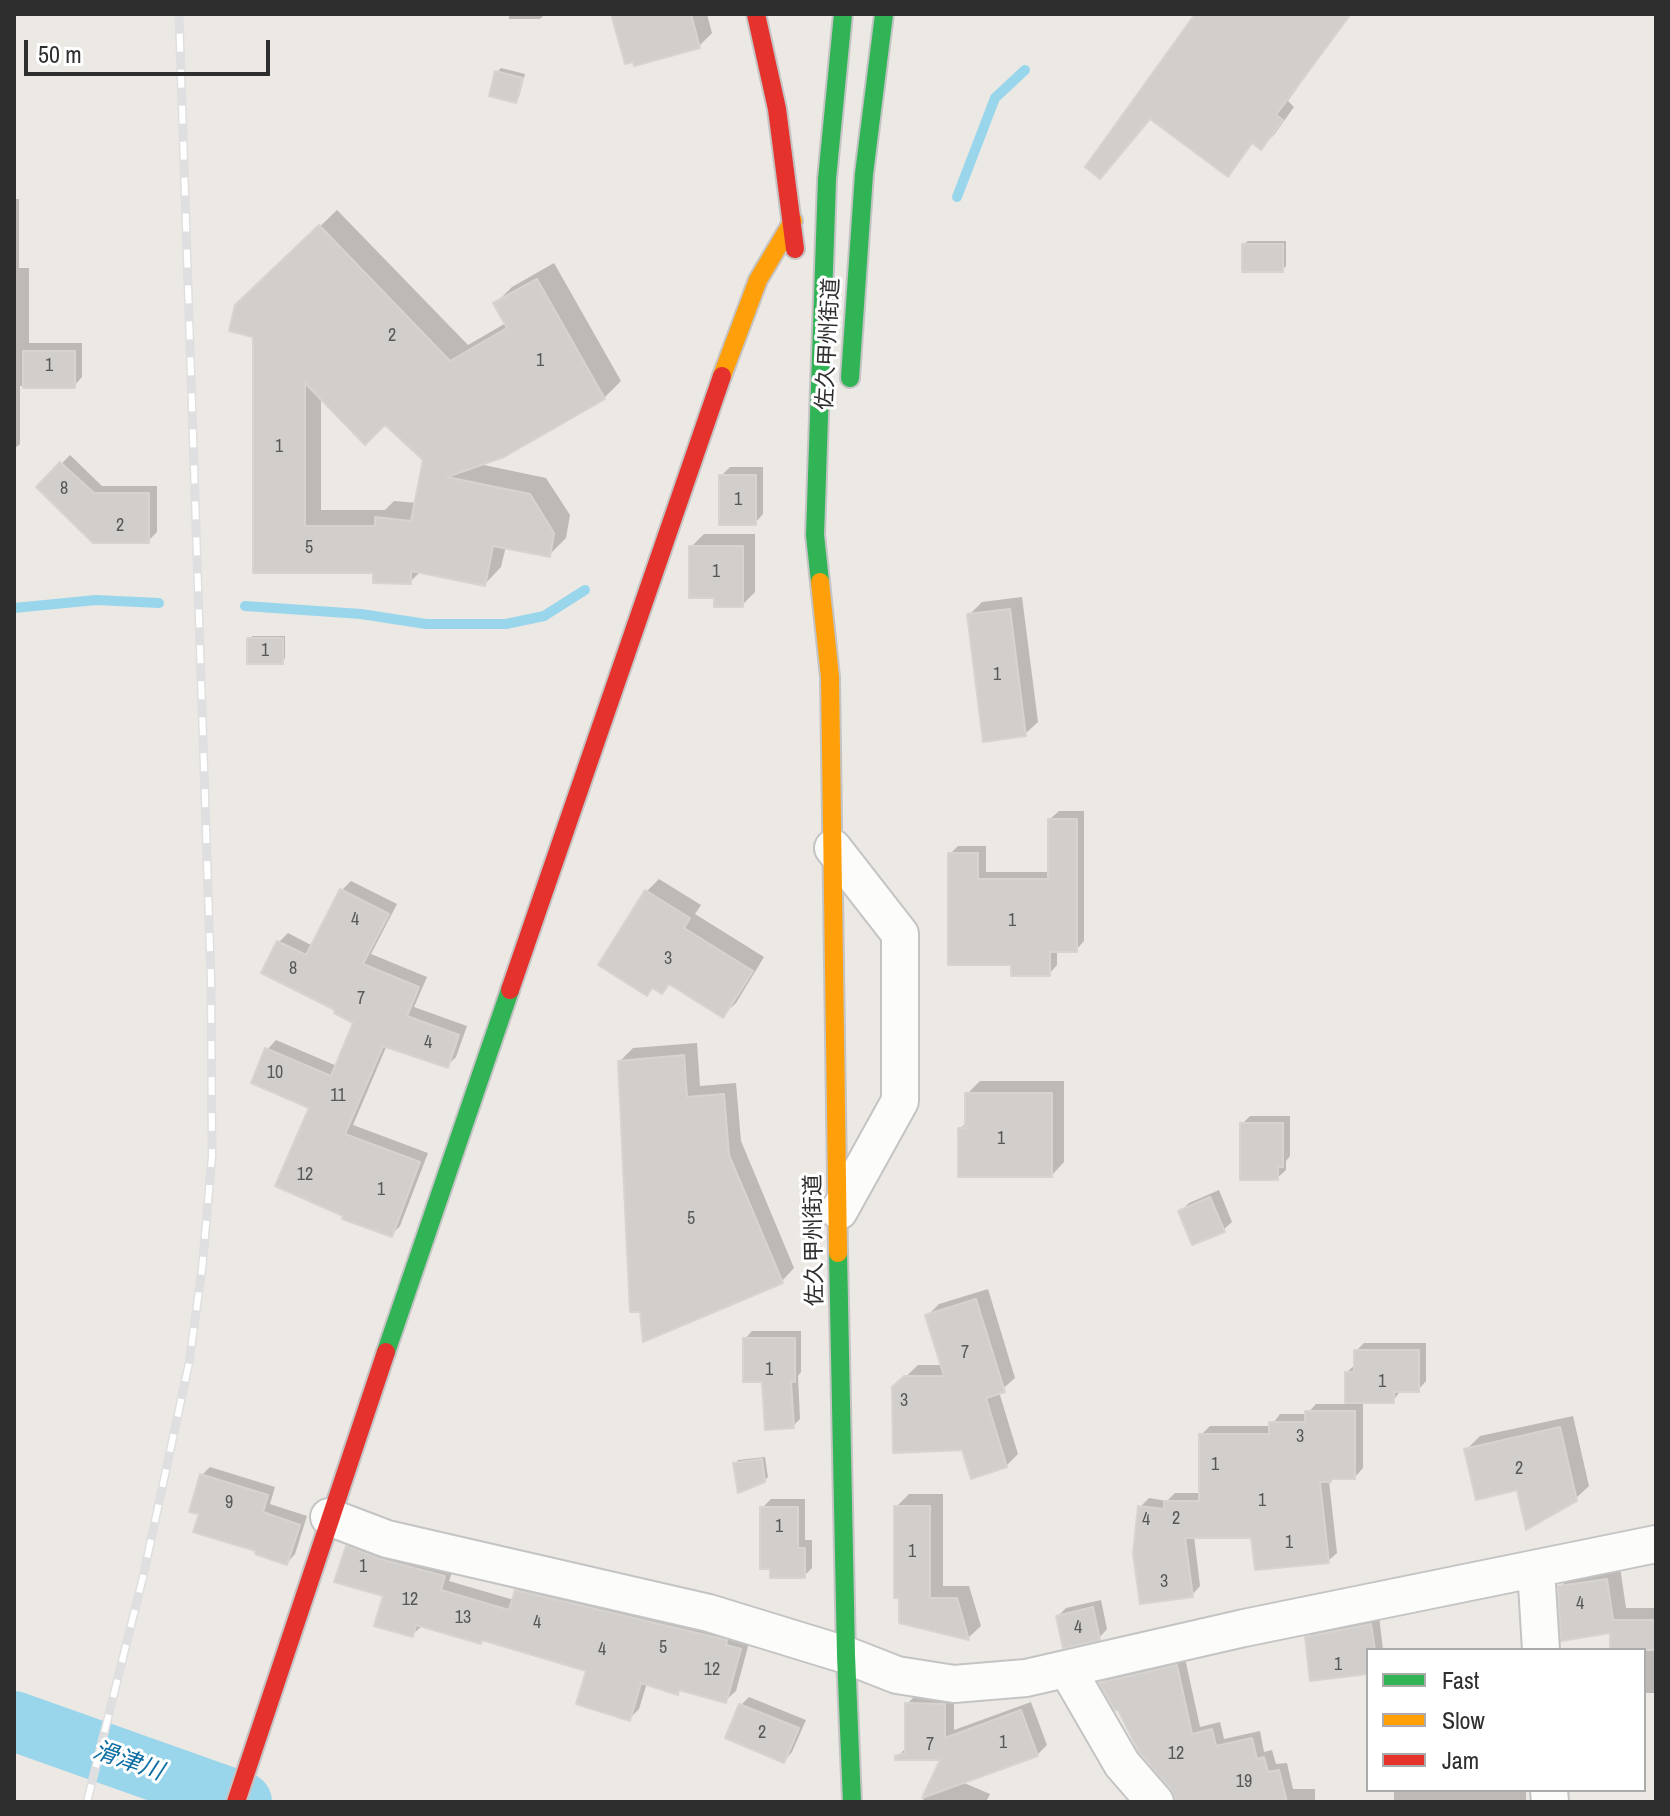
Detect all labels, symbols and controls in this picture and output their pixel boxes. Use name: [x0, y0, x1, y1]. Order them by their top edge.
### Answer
scale bar: [28, 24, 274, 74]
text: 50 m: [38, 38, 82, 70]
street label: 佐久甲州街道: [812, 277, 846, 411]
house number: 2: [388, 325, 396, 347]
house number: 1: [536, 350, 544, 372]
house number: 1: [45, 355, 53, 377]
house number: 1: [275, 436, 283, 458]
house number: 8: [60, 478, 68, 500]
house number: 1: [734, 489, 742, 511]
house number: 2: [116, 515, 124, 537]
house number: 5: [305, 537, 313, 559]
house number: 1: [712, 561, 720, 583]
house number: 1: [261, 640, 269, 662]
house number: 1: [993, 664, 1001, 686]
house number: 4: [351, 909, 359, 931]
house number: 1: [1008, 910, 1016, 932]
house number: 3: [664, 948, 672, 970]
house number: 8: [289, 958, 297, 980]
house number: 7: [357, 988, 365, 1010]
house number: 4: [424, 1032, 432, 1054]
house number: 10: [267, 1062, 283, 1084]
house number: 11: [330, 1085, 346, 1107]
house number: 1: [997, 1128, 1005, 1150]
house number: 12: [297, 1164, 313, 1186]
street label: 佐久甲州街道: [801, 1174, 829, 1306]
house number: 1: [377, 1179, 385, 1201]
house number: 5: [687, 1208, 695, 1230]
house number: 7: [961, 1342, 969, 1364]
house number: 1: [765, 1359, 773, 1381]
house number: 1: [1378, 1371, 1386, 1393]
house number: 3: [900, 1390, 908, 1412]
house number: 3: [1296, 1426, 1304, 1448]
house number: 1: [1211, 1454, 1219, 1476]
house number: 2: [1515, 1458, 1523, 1480]
house number: 1: [1258, 1490, 1266, 1512]
house number: 9: [225, 1492, 233, 1514]
house number: 2: [1172, 1508, 1180, 1530]
house number: 4: [1142, 1509, 1150, 1531]
house number: 1: [775, 1516, 783, 1538]
house number: 1: [1285, 1532, 1293, 1554]
house number: 1: [908, 1541, 916, 1563]
house number: 1: [359, 1556, 367, 1578]
house number: 3: [1160, 1571, 1168, 1593]
house number: 12: [402, 1589, 418, 1611]
house number: 4: [1576, 1593, 1584, 1615]
house number: 13: [455, 1607, 471, 1629]
house number: 4: [533, 1612, 541, 1634]
house number: 4: [1074, 1617, 1082, 1639]
house number: 5: [659, 1637, 667, 1659]
house number: 4: [598, 1639, 606, 1661]
legend: [1366, 1648, 1646, 1792]
house number: 1: [1334, 1654, 1342, 1676]
house number: 12: [704, 1659, 720, 1681]
text: Fast: [1442, 1664, 1479, 1696]
text: Slow: [1442, 1704, 1485, 1736]
house number: 2: [758, 1722, 766, 1744]
house number: 1: [999, 1732, 1007, 1754]
house number: 7: [926, 1734, 934, 1756]
water label: 滑津川: [89, 1737, 167, 1787]
house number: 12: [1168, 1743, 1184, 1765]
text: Jam: [1442, 1744, 1479, 1776]
house number: 19: [1236, 1771, 1252, 1793]

